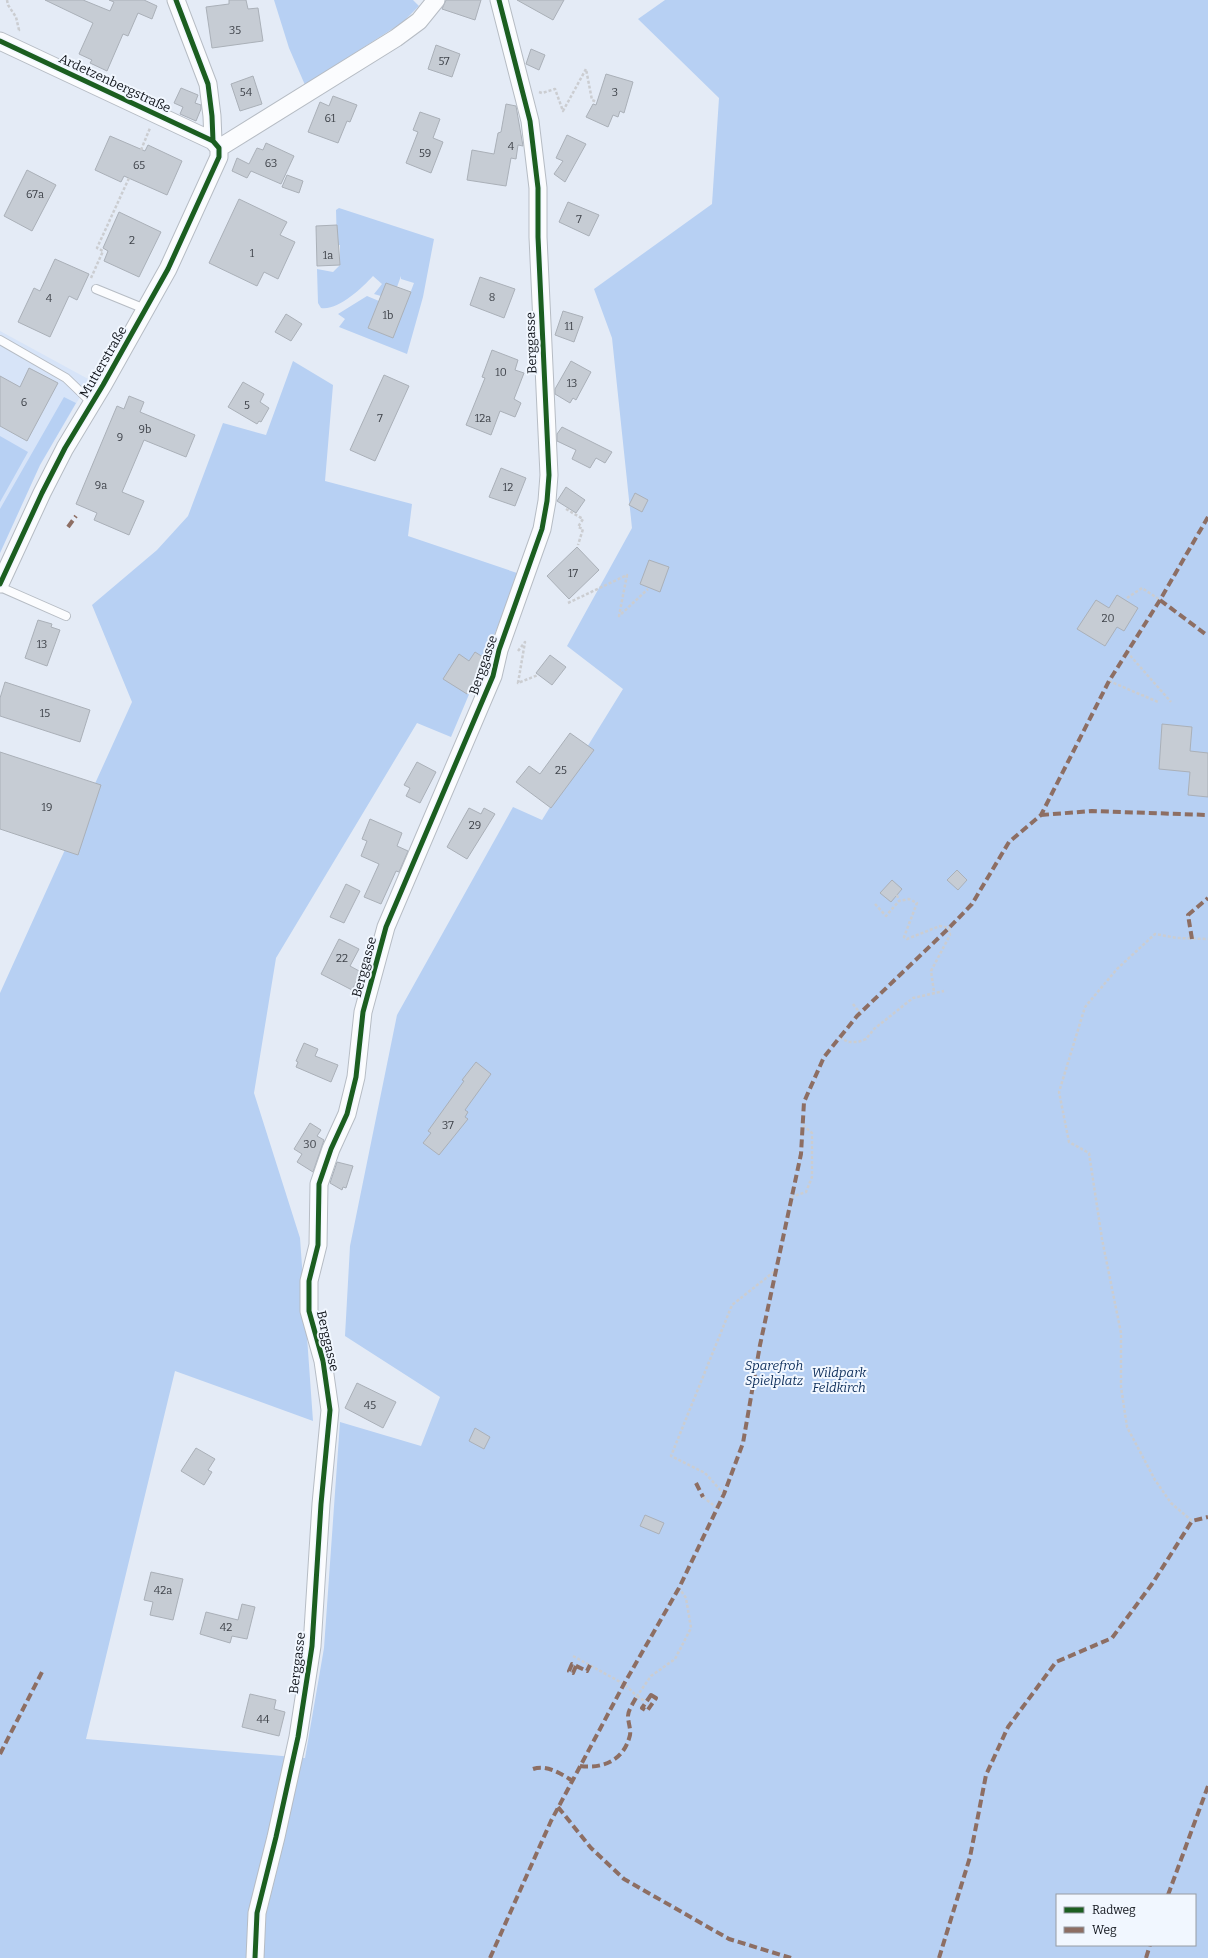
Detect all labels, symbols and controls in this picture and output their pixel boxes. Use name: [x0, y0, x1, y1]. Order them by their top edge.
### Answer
house number: 35: [229, 24, 241, 37]
street label: Ardetzenbergstraße: [57, 51, 173, 115]
house number: 57: [438, 55, 450, 68]
house number: 54: [240, 86, 253, 99]
house number: 3: [612, 86, 618, 99]
house number: 61: [325, 112, 336, 125]
house number: 4: [508, 140, 515, 153]
house number: 59: [419, 147, 431, 160]
house number: 63: [265, 157, 277, 170]
house number: 65: [133, 159, 145, 172]
house number: 67a: [26, 188, 44, 201]
house number: 7: [576, 213, 582, 226]
house number: 2: [129, 234, 135, 247]
house number: 1: [250, 247, 255, 260]
house number: 1a: [323, 249, 333, 262]
house number: 8: [489, 291, 495, 304]
house number: 4: [46, 292, 53, 305]
house number: 1b: [383, 309, 393, 322]
street label: Berggasse: [522, 312, 540, 374]
house number: 11: [565, 320, 574, 333]
street label: Mutterstraße: [76, 323, 130, 401]
house number: 10: [495, 366, 507, 379]
house number: 13: [567, 377, 577, 390]
house number: 6: [21, 396, 27, 409]
house number: 5: [244, 399, 250, 412]
house number: 7: [377, 412, 383, 425]
house number: 12a: [475, 412, 491, 425]
house number: 9b: [139, 423, 151, 436]
house number: 9: [117, 431, 123, 444]
house number: 9a: [95, 479, 107, 492]
house number: 12: [503, 481, 513, 494]
house number: 17: [568, 567, 578, 580]
house number: 20: [1101, 612, 1115, 625]
street label: Berggasse: [466, 633, 500, 697]
house number: 13: [37, 638, 47, 651]
house number: 15: [40, 707, 50, 720]
house number: 25: [555, 764, 567, 777]
house number: 19: [42, 801, 52, 814]
house number: 29: [469, 819, 481, 832]
street label: Berggasse: [349, 935, 379, 999]
house number: 22: [336, 952, 348, 965]
house number: 37: [442, 1119, 454, 1132]
house number: 30: [303, 1138, 317, 1151]
street label: Berggasse: [314, 1309, 342, 1373]
park label: Sparefroh Spielplatz: [745, 1358, 803, 1388]
park label: Wildpark Feldkirch: [812, 1365, 867, 1395]
house number: 45: [364, 1399, 376, 1412]
house number: 42a: [154, 1584, 172, 1597]
house number: 42: [220, 1621, 232, 1634]
street label: Berggasse: [286, 1631, 308, 1695]
house number: 44: [257, 1713, 270, 1726]
legend: [1056, 1894, 1196, 1946]
text: Radweg: [1092, 1903, 1136, 1917]
text: Weg: [1092, 1923, 1117, 1937]

